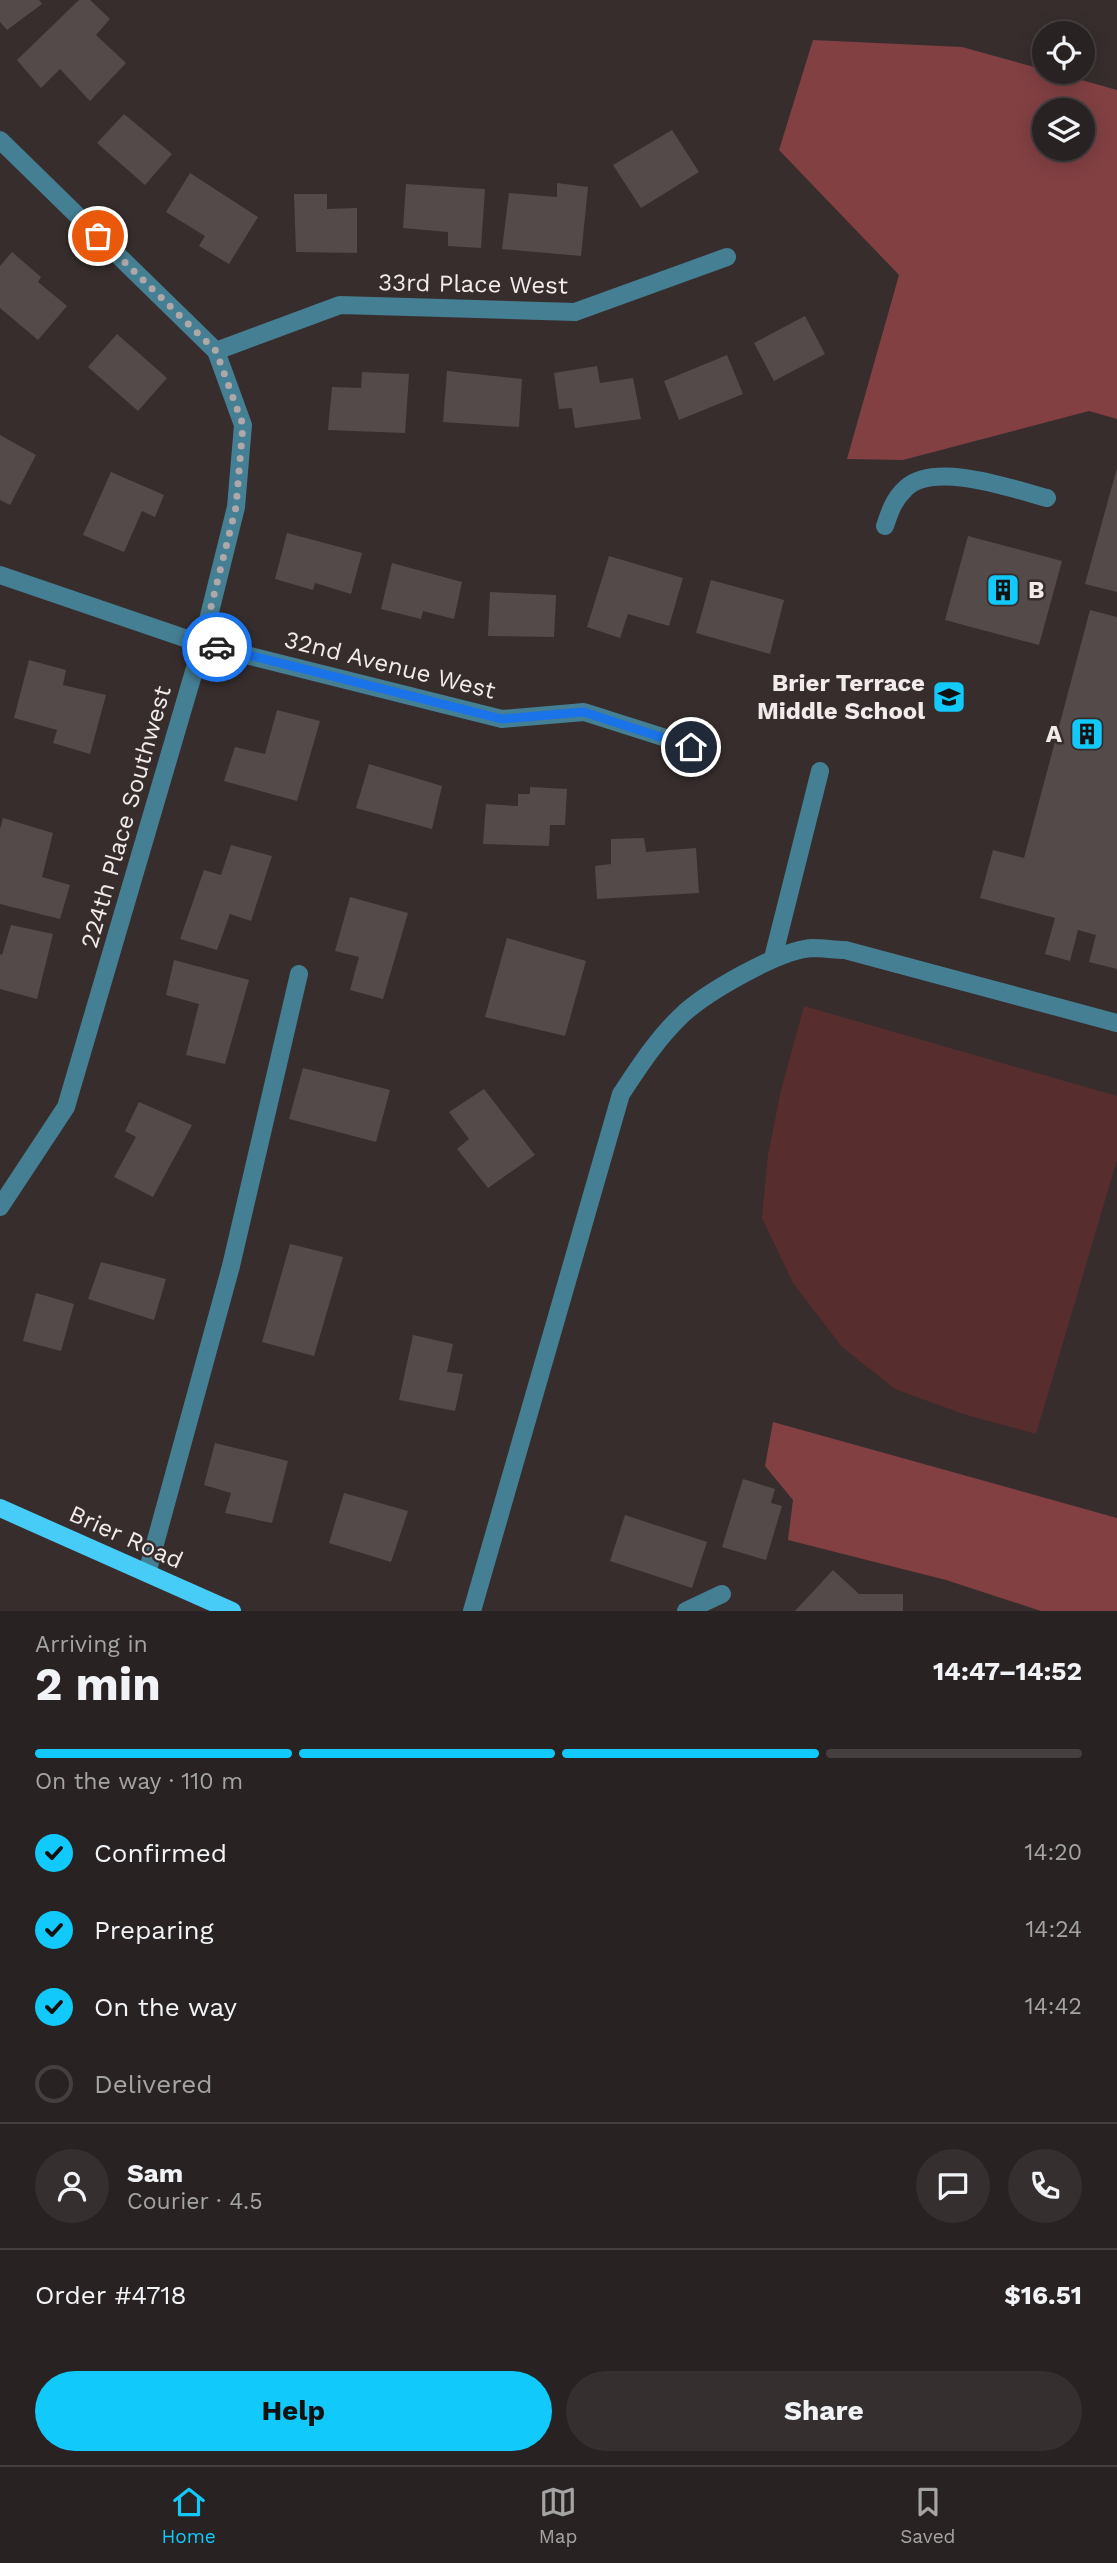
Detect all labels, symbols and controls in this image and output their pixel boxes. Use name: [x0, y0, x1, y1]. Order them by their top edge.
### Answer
map controls: [1032, 21, 1095, 161]
button: locate: [1032, 21, 1095, 84]
button: layers: [1032, 98, 1095, 161]
pin: [68, 206, 128, 266]
icon: bag: [79, 217, 117, 255]
street label: 33rd Place West: [378, 268, 568, 300]
building icon: B: [984, 571, 1022, 609]
place label: B: [1028, 576, 1044, 604]
courier: [182, 612, 252, 682]
street label: 32nd Avenue West: [282, 625, 498, 705]
icon: car: [198, 628, 236, 666]
place label: Brier Terrace Middle School: [757, 669, 925, 725]
school or university icon: Brier Terrace Middle School: [930, 678, 968, 716]
street label: 224th Place Southwest: [75, 683, 177, 951]
building icon: A: [1068, 715, 1106, 753]
pin: [661, 717, 721, 777]
place label: A: [1046, 720, 1063, 748]
icon: home: [672, 728, 710, 766]
street label: Brier Road: [65, 1499, 187, 1575]
text: Arriving in: [35, 1631, 148, 1658]
text: 14:47–14:52: [933, 1656, 1082, 1686]
text: 2 min: [35, 1657, 161, 1711]
text: On the way · 110 m: [35, 1768, 243, 1795]
icon: check: [35, 1834, 73, 1872]
text: Confirmed: [94, 1838, 227, 1868]
text: 14:20: [1024, 1839, 1082, 1866]
icon: check: [35, 1911, 73, 1949]
text: Preparing: [94, 1915, 214, 1945]
text: 14:24: [1025, 1916, 1082, 1943]
icon: check: [35, 1988, 73, 2026]
text: On the way: [94, 1992, 237, 2022]
text: 14:42: [1025, 1993, 1082, 2020]
text: Delivered: [94, 2069, 213, 2099]
button: person: [35, 2149, 109, 2223]
button: chat: [916, 2149, 990, 2223]
button: phone: [1008, 2149, 1082, 2223]
text: Sam: [127, 2158, 183, 2188]
text: Courier · 4.5: [127, 2188, 263, 2215]
text: Order #4718: [35, 2280, 187, 2310]
text: $16.51: [1004, 2280, 1082, 2310]
button: Help: [35, 2371, 552, 2451]
button: Share: [566, 2371, 1082, 2451]
tab: Home: [161, 2483, 216, 2548]
tab: Map: [539, 2483, 577, 2548]
tab: Saved: [900, 2483, 956, 2548]

